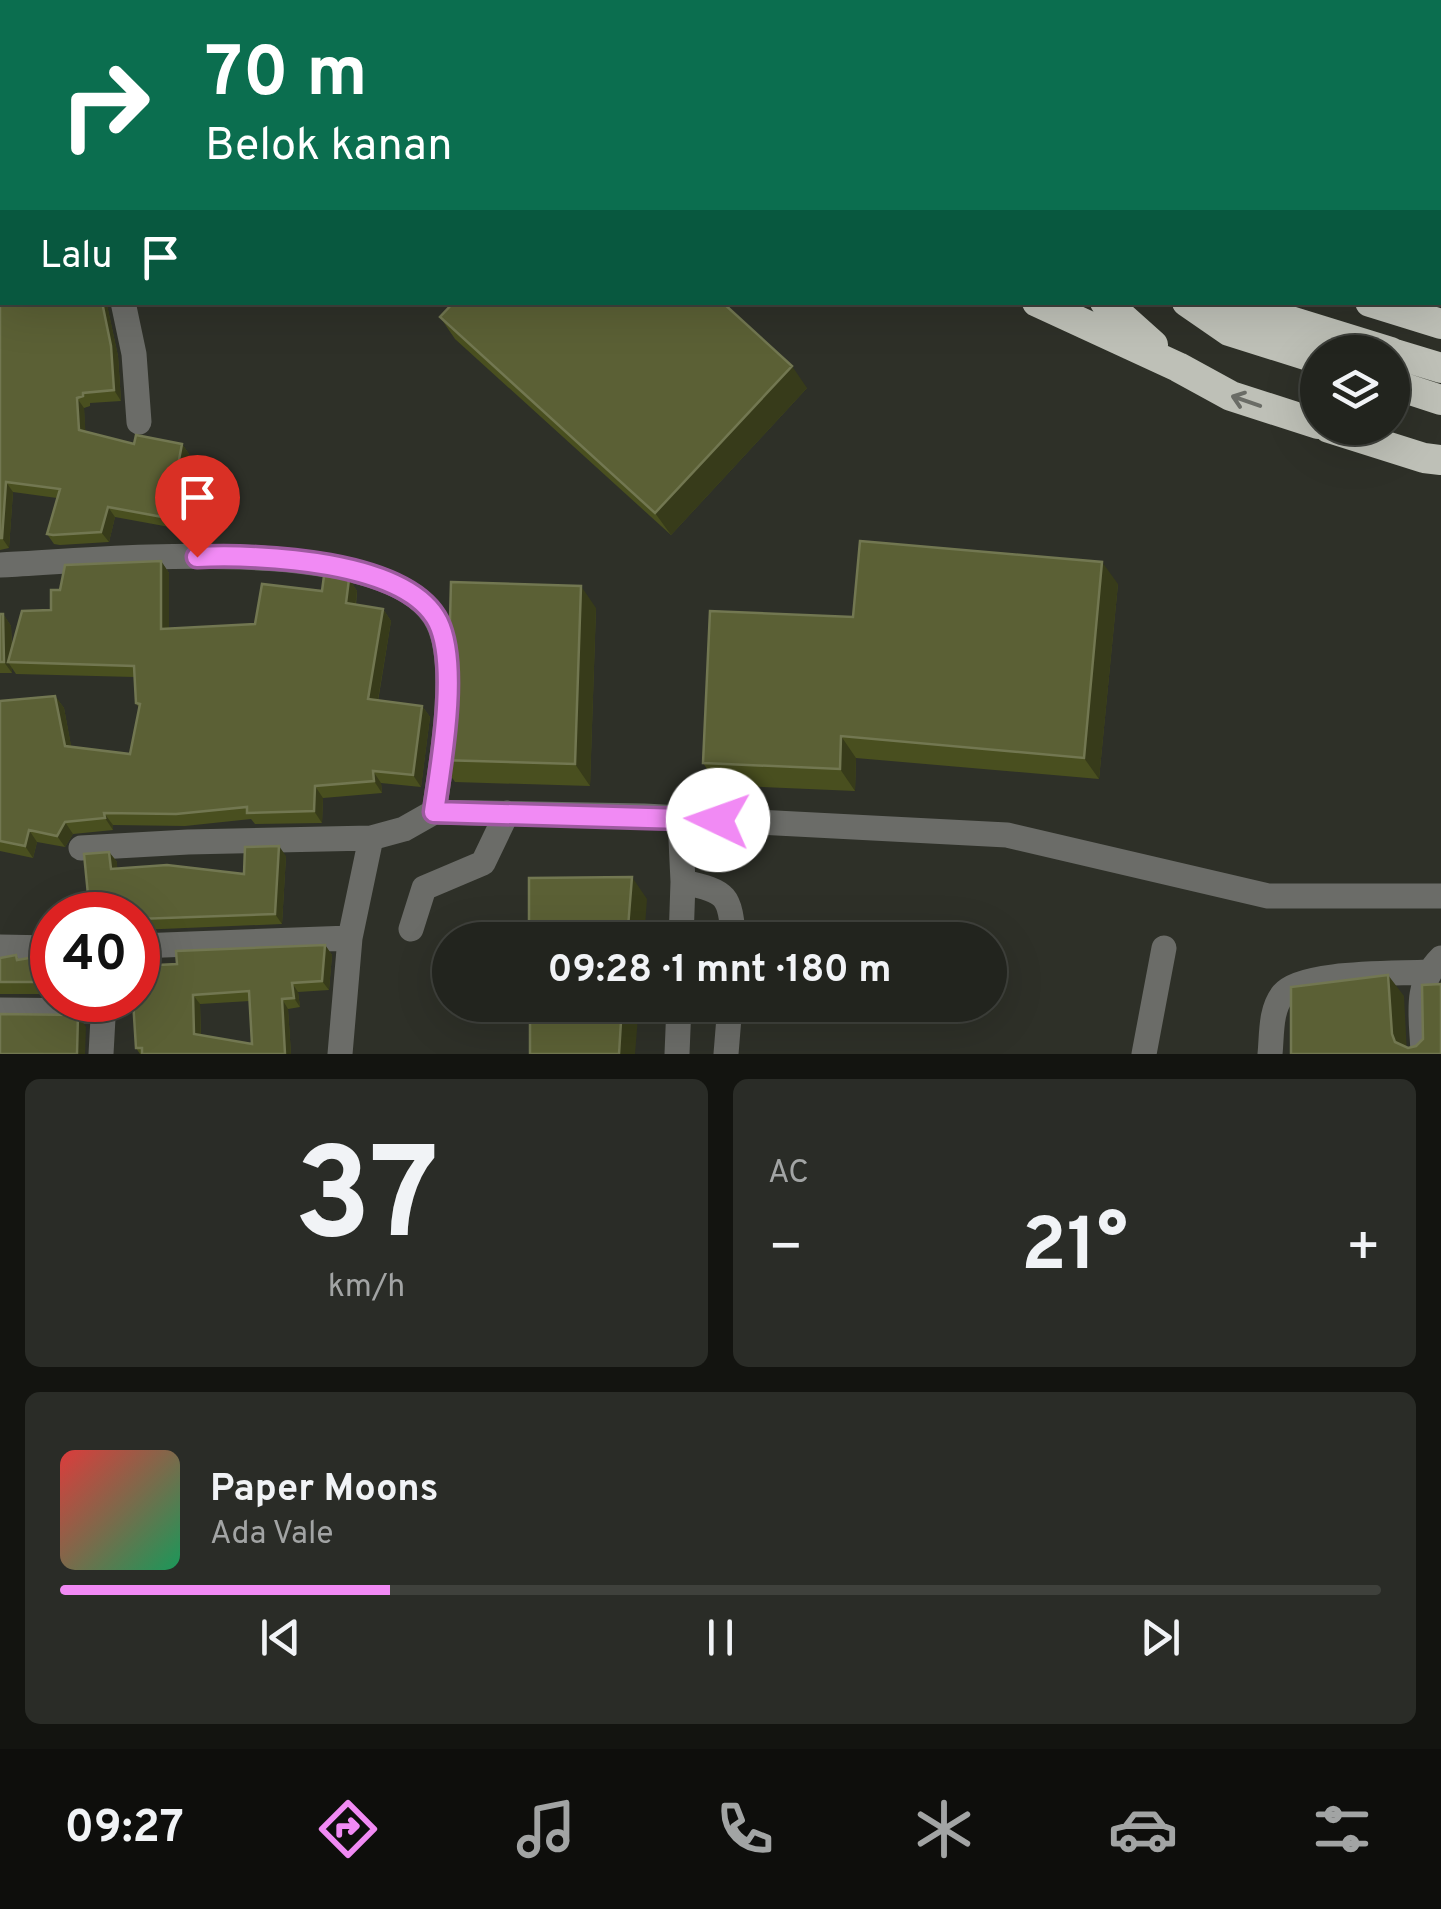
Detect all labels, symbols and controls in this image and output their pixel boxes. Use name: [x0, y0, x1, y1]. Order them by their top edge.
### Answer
text: 70 m: [205, 32, 368, 121]
icon: right: [40, 40, 170, 170]
text: Belok kanan: [205, 119, 453, 176]
icon: arrive: [133, 230, 188, 285]
text: Lalu: [40, 233, 113, 282]
map controls: [1300, 335, 1410, 445]
button: layers: [1300, 335, 1410, 445]
one-way arrow: [1230, 390, 1262, 408]
pin: [155, 455, 240, 558]
icon: arrive: [170, 470, 225, 525]
position arrow: [666, 768, 770, 872]
speed limit sign: 40: [30, 892, 160, 1022]
text: 09:28 · 1 mnt · 180 m: [547, 947, 892, 996]
text: 37: [294, 1120, 439, 1285]
text: AC: [768, 1154, 809, 1194]
text: 21°: [1021, 1202, 1128, 1297]
text: −: [768, 1215, 803, 1285]
text: +: [1346, 1215, 1381, 1285]
text: km/h: [328, 1268, 405, 1308]
text: Paper Moons: [210, 1466, 439, 1515]
text: Ada Vale: [210, 1515, 334, 1555]
icon: previous: [253, 1610, 308, 1665]
icon: pause: [693, 1610, 748, 1665]
icon: next: [1133, 1610, 1188, 1665]
icon: directions: [313, 1794, 383, 1864]
icon: music: [511, 1794, 581, 1864]
icon: phone: [710, 1794, 780, 1864]
icon: climate: [909, 1794, 979, 1864]
icon: car: [1108, 1794, 1178, 1864]
icon: filters: [1307, 1794, 1377, 1864]
text: 09:27: [64, 1801, 184, 1858]

